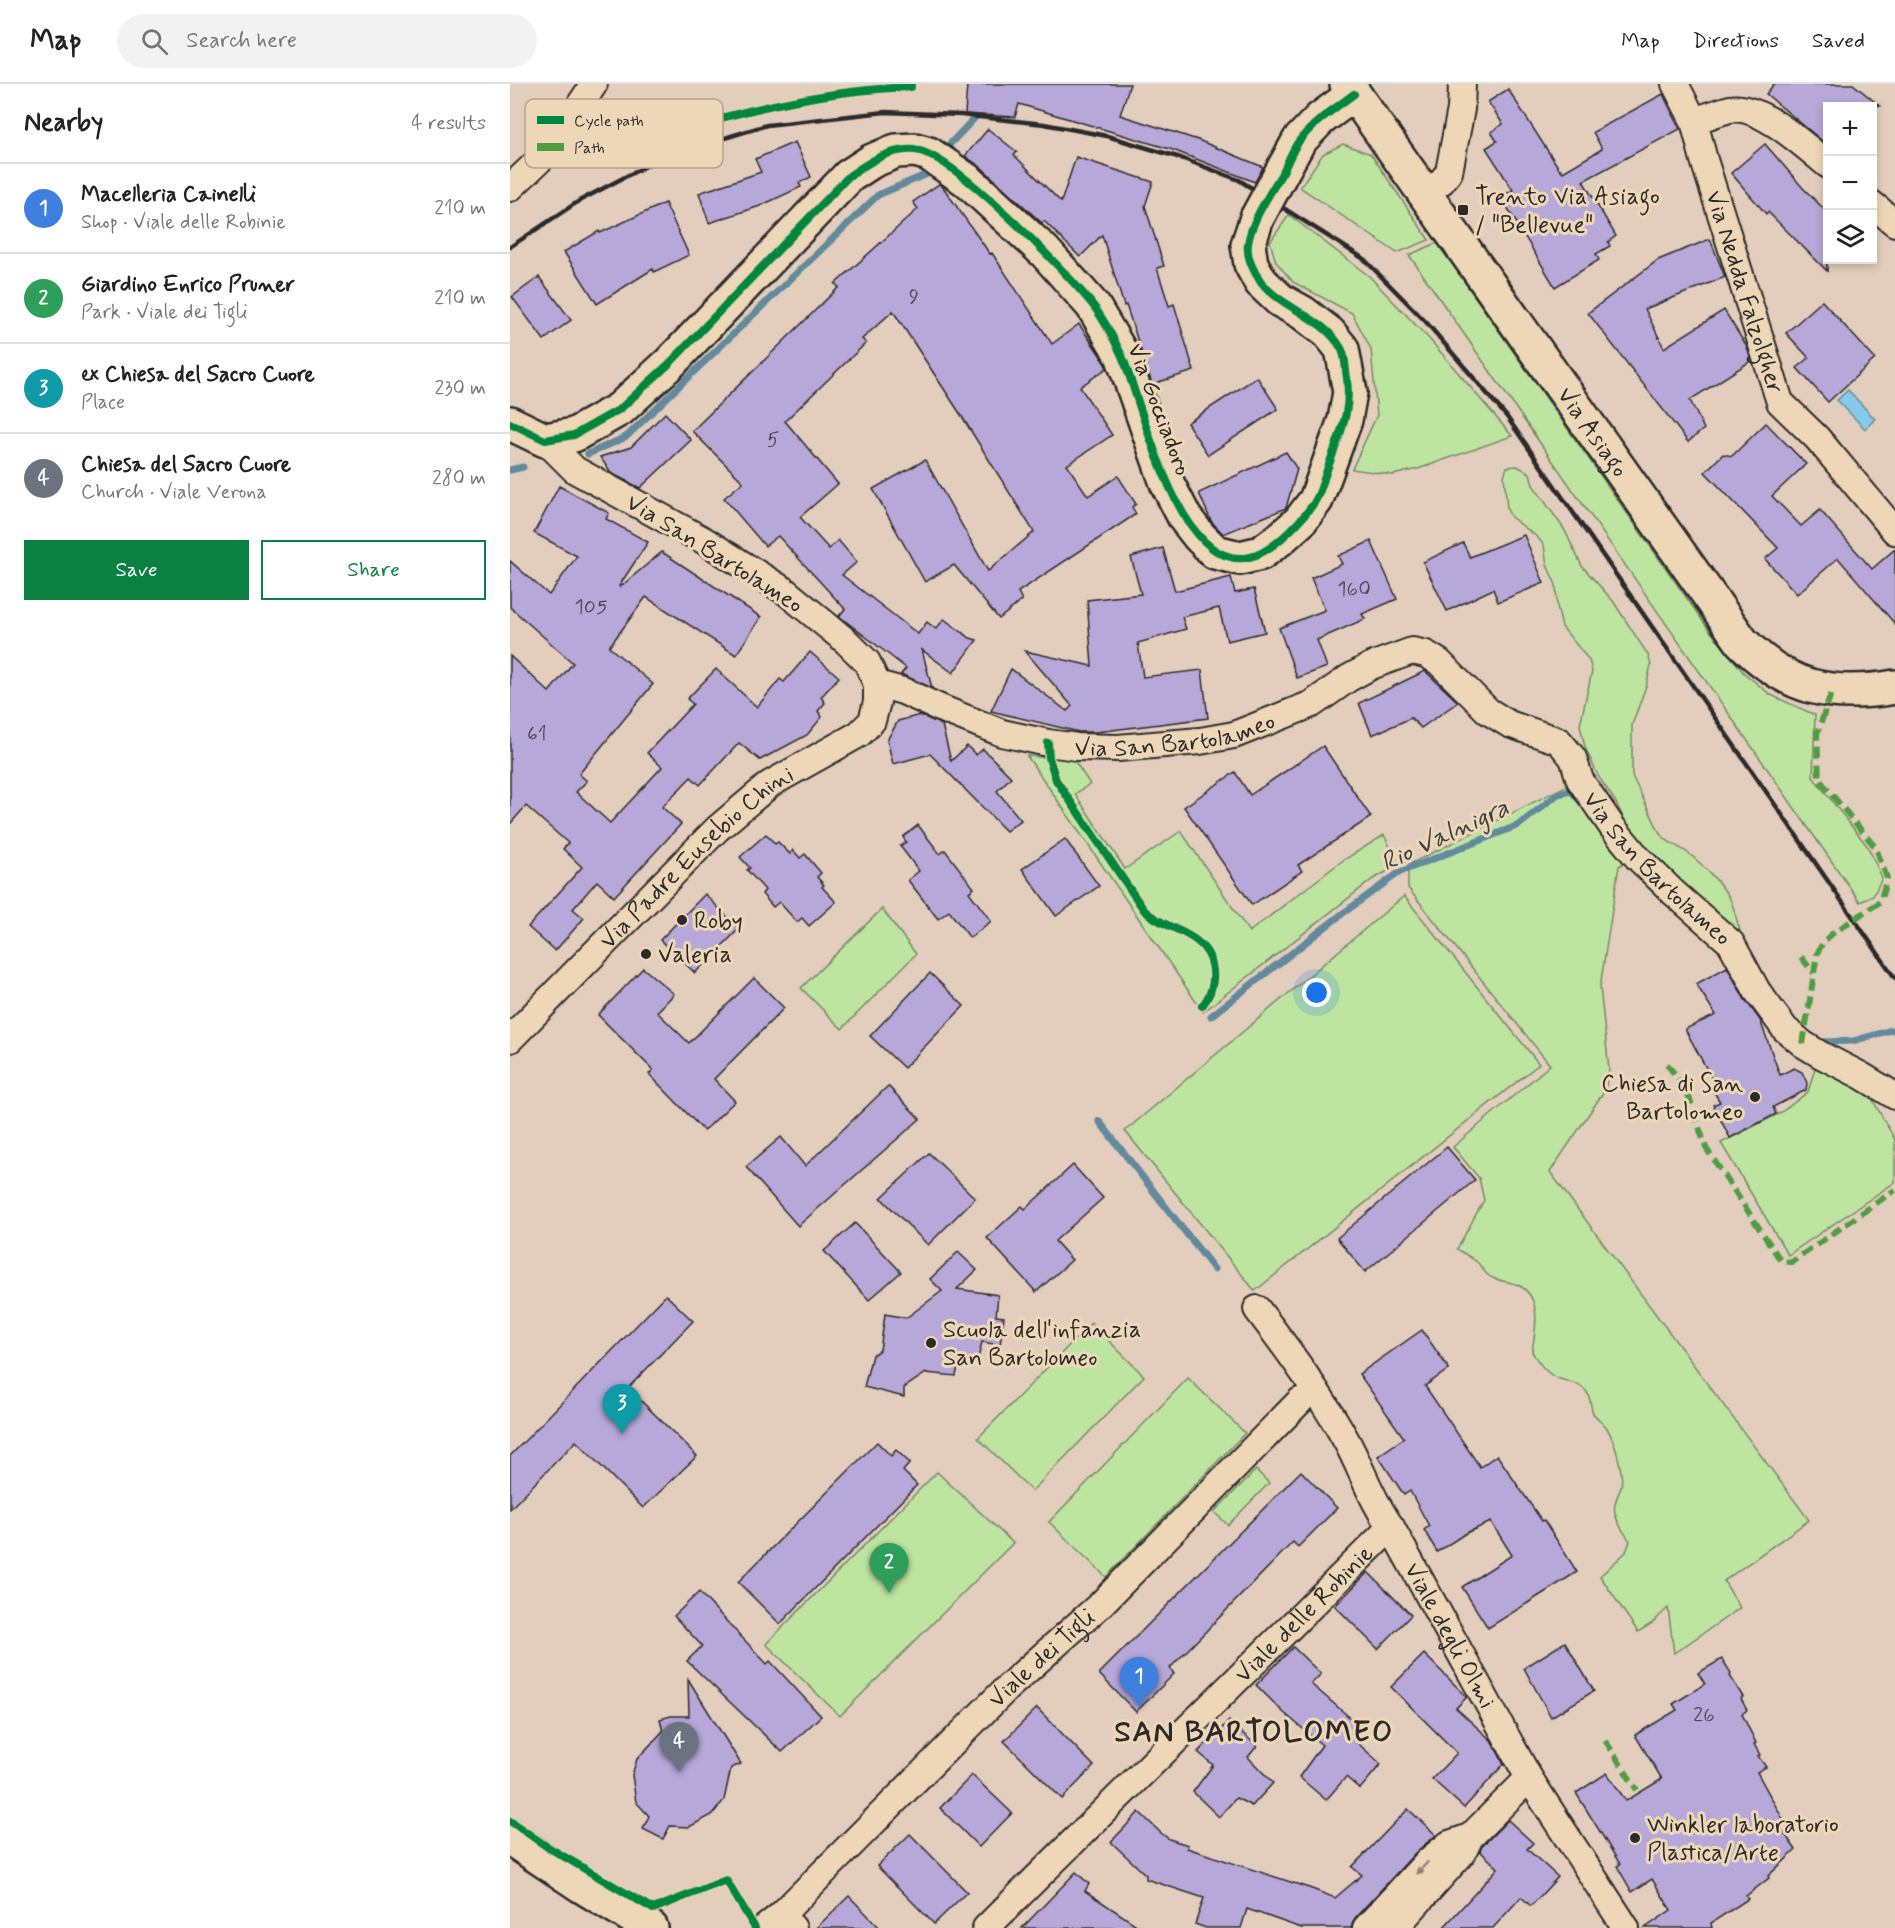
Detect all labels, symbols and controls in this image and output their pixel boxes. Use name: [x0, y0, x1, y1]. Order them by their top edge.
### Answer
search box: [117, 14, 537, 68]
text: Map: [30, 23, 81, 60]
icon: search: [138, 25, 171, 58]
text: Search here: [186, 27, 297, 55]
text: Map: [1621, 27, 1660, 55]
text: Directions: [1693, 27, 1779, 55]
text: Saved: [1812, 27, 1865, 55]
legend: [525, 99, 723, 168]
map controls: [1823, 102, 1877, 264]
button: +: [1823, 102, 1877, 156]
text: Nearby: [24, 106, 103, 140]
text: 4 results: [411, 110, 486, 137]
text: Cycle path: [574, 111, 644, 132]
text: Path: [574, 138, 605, 159]
button: −: [1823, 156, 1877, 210]
text: Macelleria Cainelli: [81, 181, 256, 209]
place label: Trento Via Asiago / "Bellevue": [1475, 182, 1660, 241]
street label: Via Nedda Falzolgher: [1698, 187, 1790, 398]
text: 1: [39, 195, 48, 222]
text: 210 m: [434, 195, 486, 222]
marker: Trento Via Asiago / "Bellevue": [1456, 203, 1470, 217]
text: Shop · Viale delle Robinie: [81, 209, 286, 236]
button: layers: [1823, 210, 1877, 264]
text: Giardino Enrico Pruner: [81, 271, 295, 299]
house number: 9: [909, 283, 919, 311]
text: 2: [39, 285, 48, 312]
text: 210 m: [434, 285, 486, 312]
text: Park · Viale dei Tigli: [81, 299, 248, 326]
street label: Via Gocciadoro: [1119, 339, 1198, 480]
text: ex Chiesa del Sacro Cuore: [81, 361, 315, 389]
text: 3: [39, 375, 48, 402]
text: 230 m: [434, 375, 486, 402]
street label: Via Asiago: [1549, 381, 1634, 484]
text: Place: [81, 389, 125, 416]
house number: 5: [767, 426, 779, 454]
text: Chiesa del Sacro Cuore: [81, 451, 291, 479]
text: 4: [38, 465, 49, 492]
text: 280 m: [432, 465, 486, 492]
text: Church · Viale Verona: [81, 479, 267, 506]
street label: Via San Bartolameo: [620, 487, 808, 621]
button: Save: [24, 540, 249, 600]
button: Share: [261, 540, 486, 600]
house number: 160: [1337, 575, 1371, 603]
house number: 105: [574, 593, 608, 621]
street label: Via San Bartolameo: [1074, 706, 1280, 765]
house number: 61: [527, 720, 547, 748]
street label: Via Padre Eusebio Chini: [593, 760, 800, 956]
street label: Via San Bartolameo: [1575, 786, 1737, 953]
water label: Rio Valnigra: [1375, 791, 1515, 880]
place label: Roby: [694, 906, 743, 937]
marker: Roby: [675, 913, 689, 927]
place label: Valeria: [658, 940, 732, 971]
marker: Valeria: [639, 947, 653, 961]
your location: [1302, 978, 1331, 1007]
place label: Chiesa di San Bartolomeo: [1601, 1069, 1743, 1128]
marker: Chiesa di San Bartolomeo: [1748, 1090, 1762, 1104]
place label: Scuola dell'infanzia San Bartolomeo: [943, 1315, 1141, 1374]
marker: Scuola dell'infanzia San Bartolomeo: [924, 1336, 938, 1350]
pin: 3: [602, 1384, 642, 1434]
street label: Viale delle Robinie: [1229, 1539, 1381, 1690]
pin: 2: [870, 1544, 908, 1593]
street label: Viale degli Olmi: [1396, 1557, 1502, 1714]
street label: Viale dei Tigli: [982, 1603, 1102, 1715]
pin: 1: [1120, 1658, 1158, 1707]
house number: 26: [1693, 1701, 1715, 1729]
district label: SAN BARTOLOMEO: [1114, 1713, 1394, 1752]
pin: 4: [660, 1722, 698, 1772]
place label: Winkler laboratorio Plastica/Arte: [1647, 1810, 1839, 1869]
marker: Winkler laboratorio Plastica/Arte: [1628, 1831, 1642, 1845]
one-way arrow: [1415, 1861, 1429, 1876]

